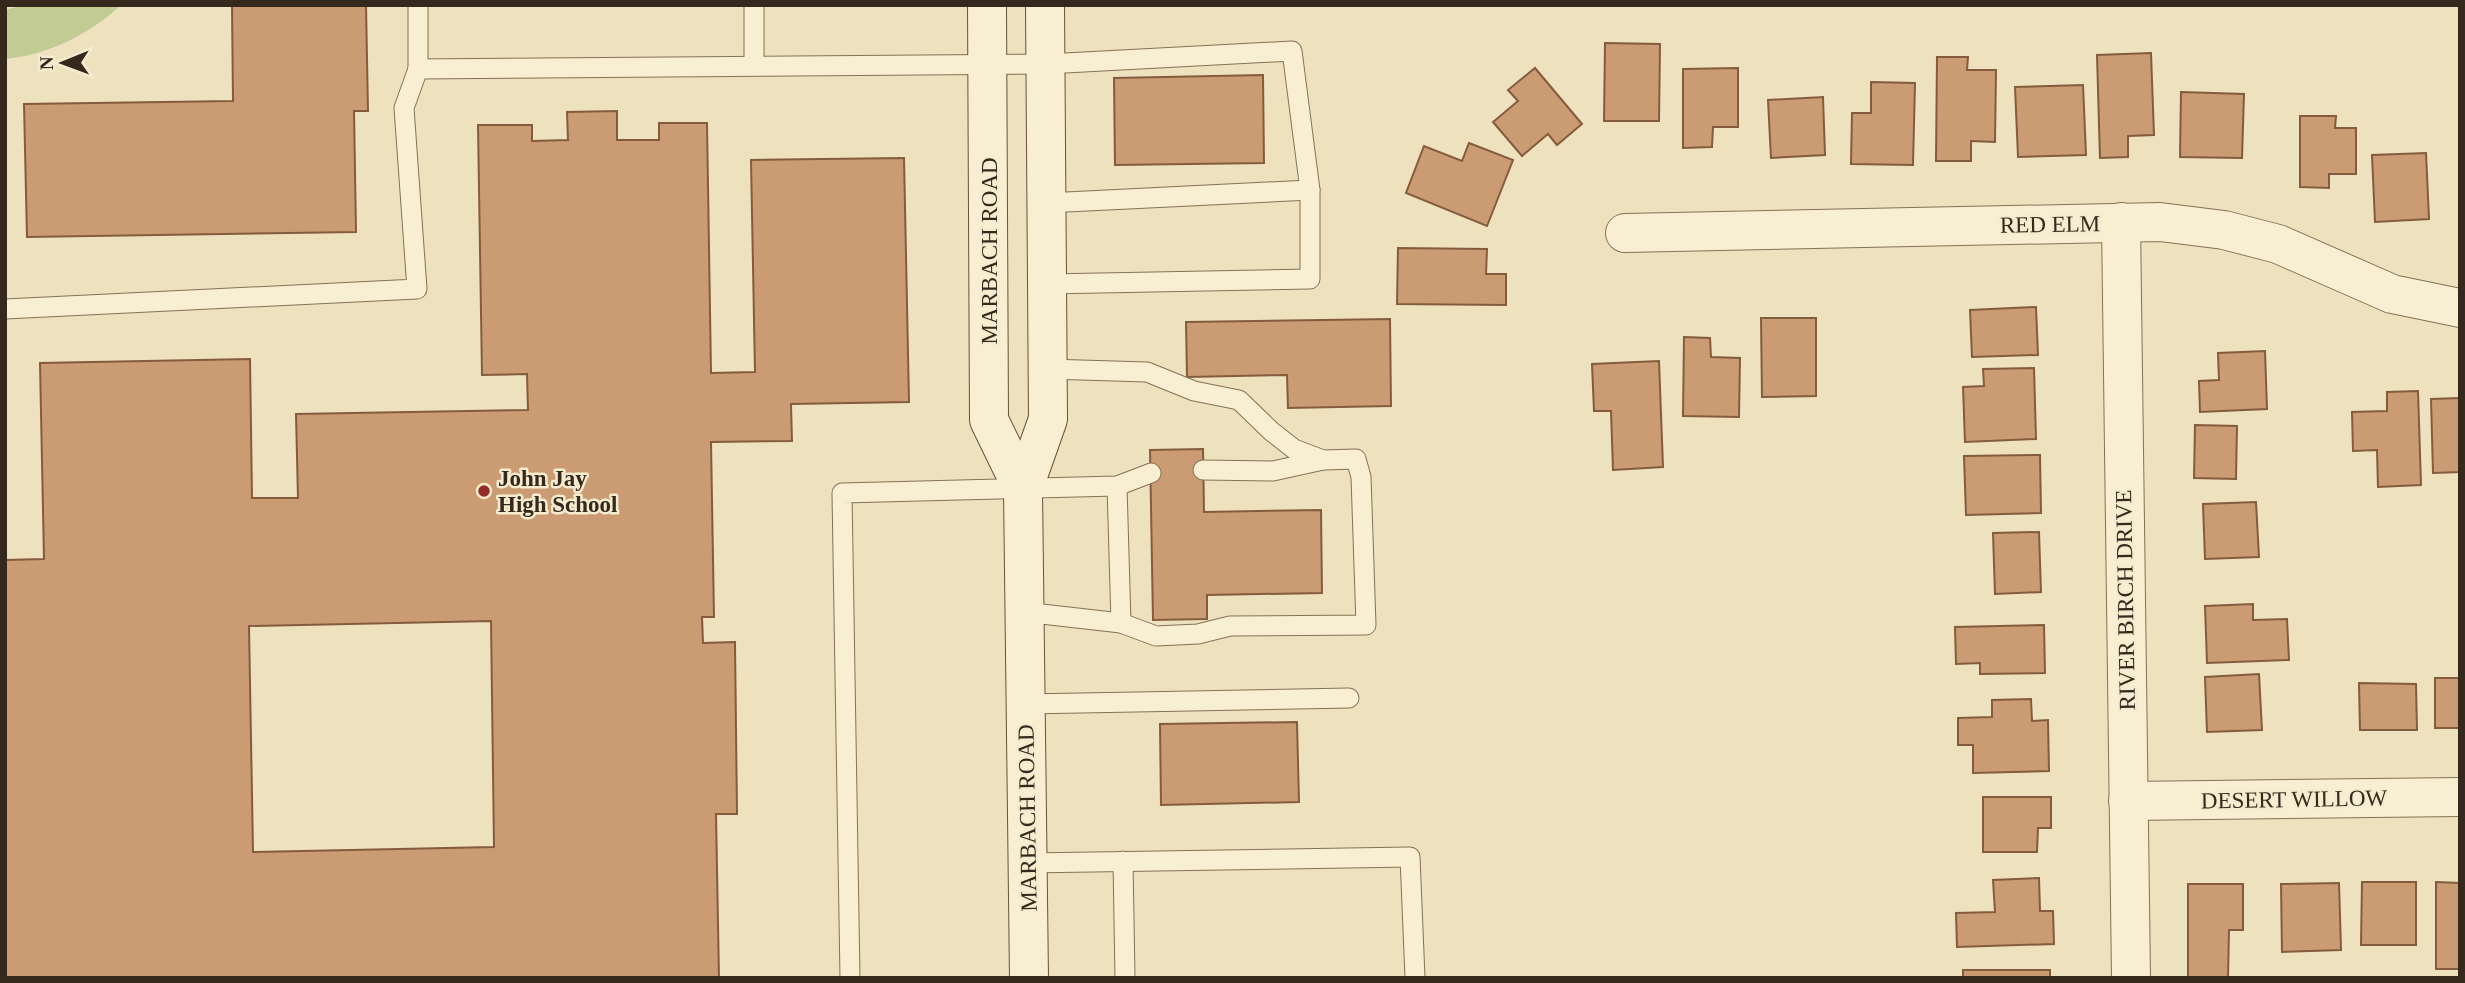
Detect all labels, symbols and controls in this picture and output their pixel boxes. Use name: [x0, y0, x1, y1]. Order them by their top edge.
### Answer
north arrow: [28, 28, 98, 98]
text: N: [36, 56, 57, 70]
street label: MARBACH ROAD: [977, 157, 1002, 345]
street label: RED ELM: [2000, 211, 2100, 238]
place label: John Jay High School: [498, 466, 618, 517]
marker: John Jay High School: [476, 483, 492, 499]
street label: RIVER BIRCH DRIVE: [2111, 489, 2140, 711]
street label: MARBACH ROAD: [1013, 724, 1042, 912]
street label: DESERT WILLOW: [2201, 785, 2388, 814]

